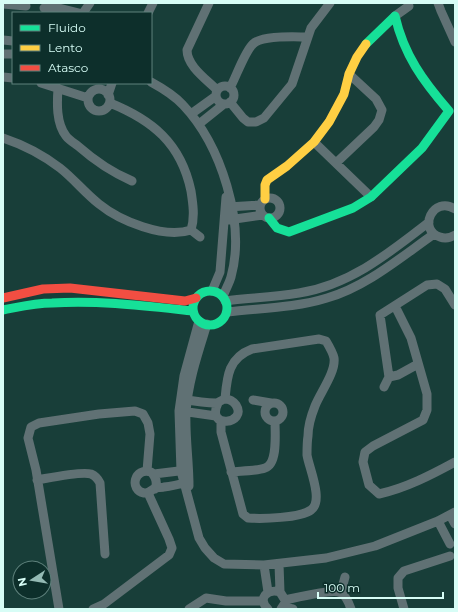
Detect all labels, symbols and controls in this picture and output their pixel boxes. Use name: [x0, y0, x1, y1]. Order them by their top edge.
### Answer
legend: [12, 12, 152, 84]
text: Fluido: [48, 20, 86, 35]
text: Lento: [48, 40, 83, 55]
text: Atasco: [48, 60, 88, 75]
north arrow: [12, 560, 52, 600]
scale bar: [318, 574, 443, 600]
text: N: [14, 576, 30, 588]
text: 100 m: [324, 580, 360, 595]

